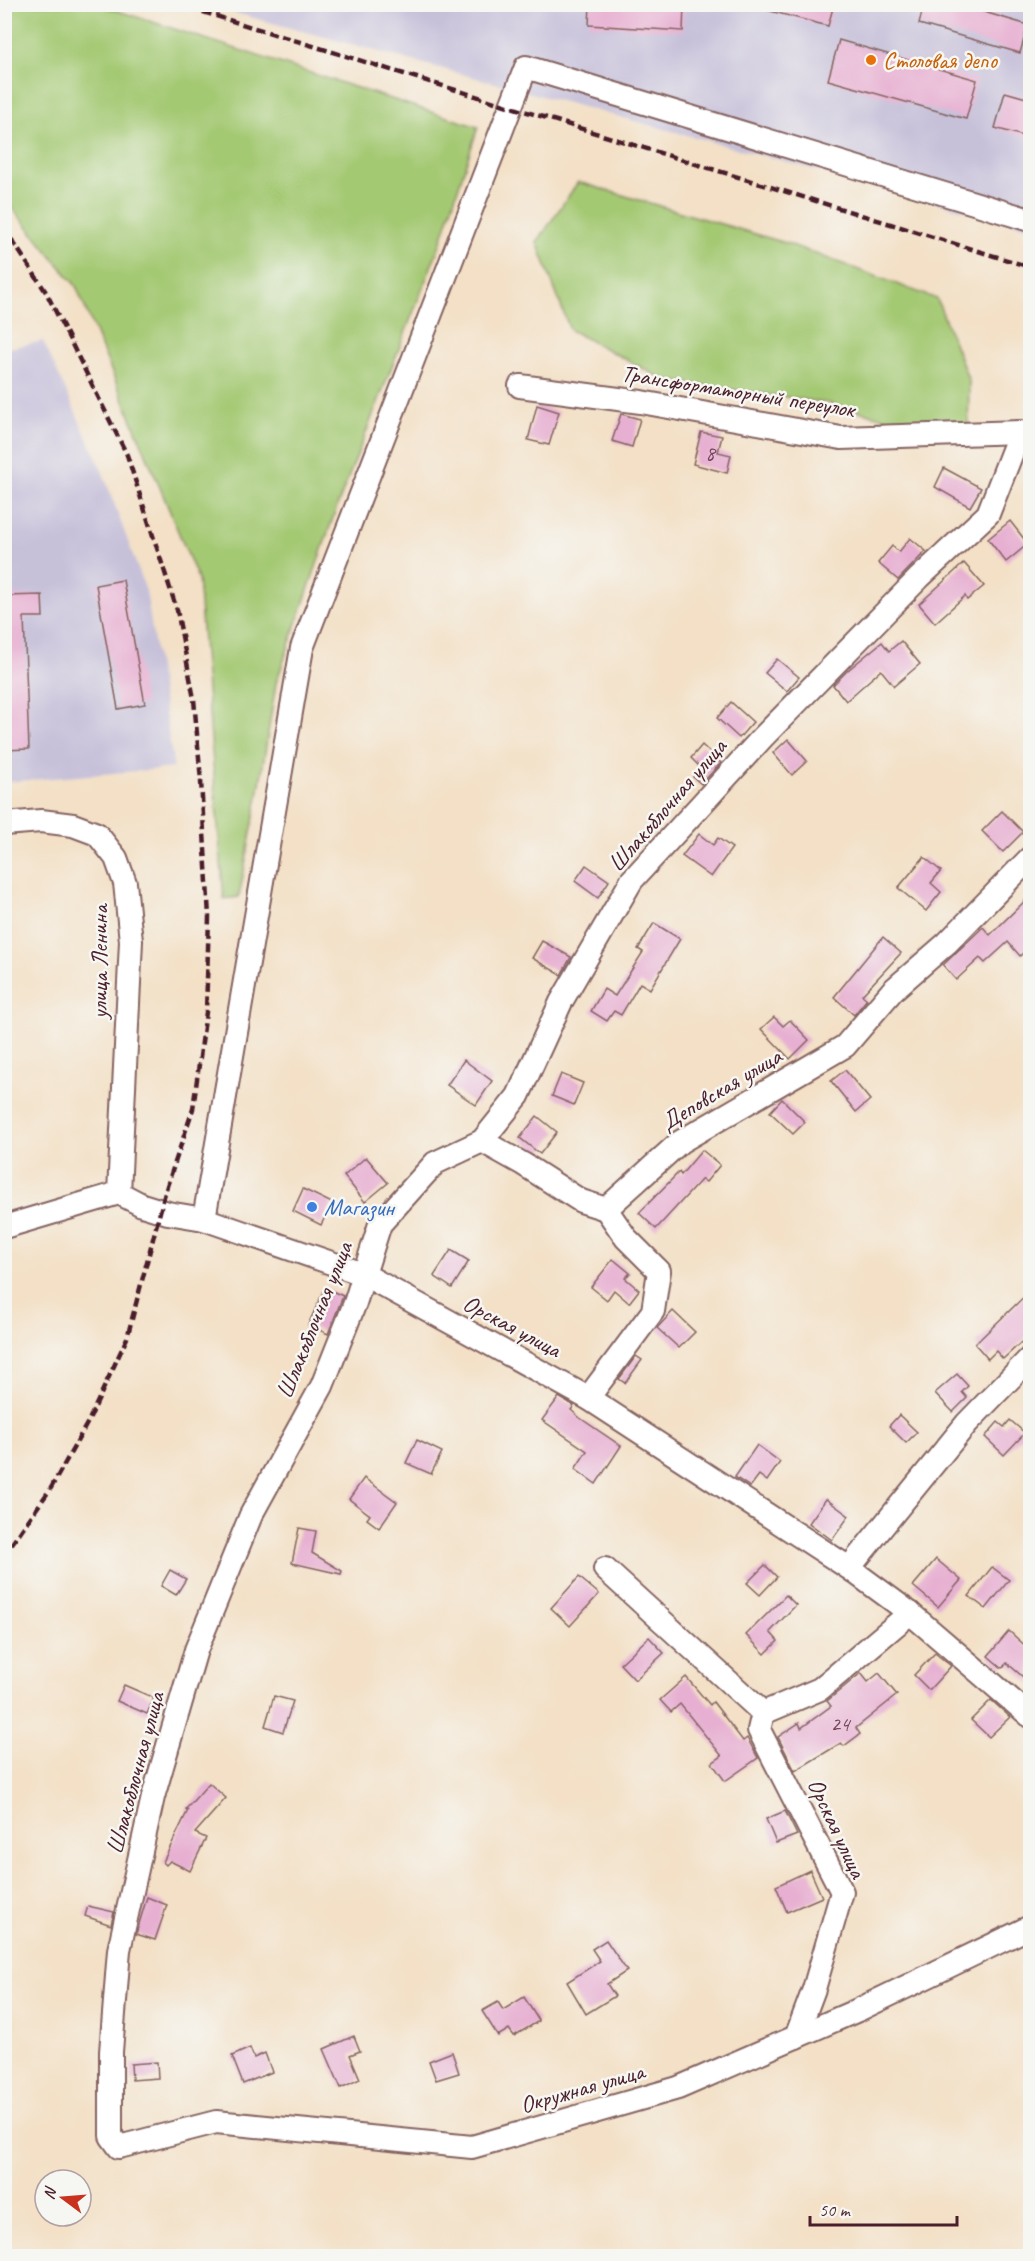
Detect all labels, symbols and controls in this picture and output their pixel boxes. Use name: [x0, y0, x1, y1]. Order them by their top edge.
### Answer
place label: Столовая депо: [883, 45, 999, 75]
marker: Столовая депо: [864, 53, 878, 67]
street label: Трансформаторный переулок: [619, 358, 859, 425]
house number: 8: [705, 440, 717, 466]
street label: Шлакоблочная улица: [601, 731, 734, 878]
street label: улица Ленина: [84, 903, 114, 1021]
street label: Деповская улица: [655, 1040, 788, 1137]
place label: Магазин: [324, 1192, 396, 1222]
marker: Магазин: [305, 1200, 319, 1214]
street label: Шлакоблочная улица: [269, 1236, 360, 1403]
street label: Орская улица: [458, 1288, 567, 1365]
street label: Шлакоблочная улица: [99, 1688, 171, 1857]
house number: 24: [831, 1711, 852, 1737]
street label: Орская улица: [801, 1773, 874, 1884]
street label: Окружная улица: [517, 2055, 650, 2120]
north arrow: [33, 2168, 93, 2228]
text: N: [39, 2184, 61, 2202]
scale bar: [810, 2189, 957, 2227]
text: 50 m: [819, 2199, 852, 2221]

